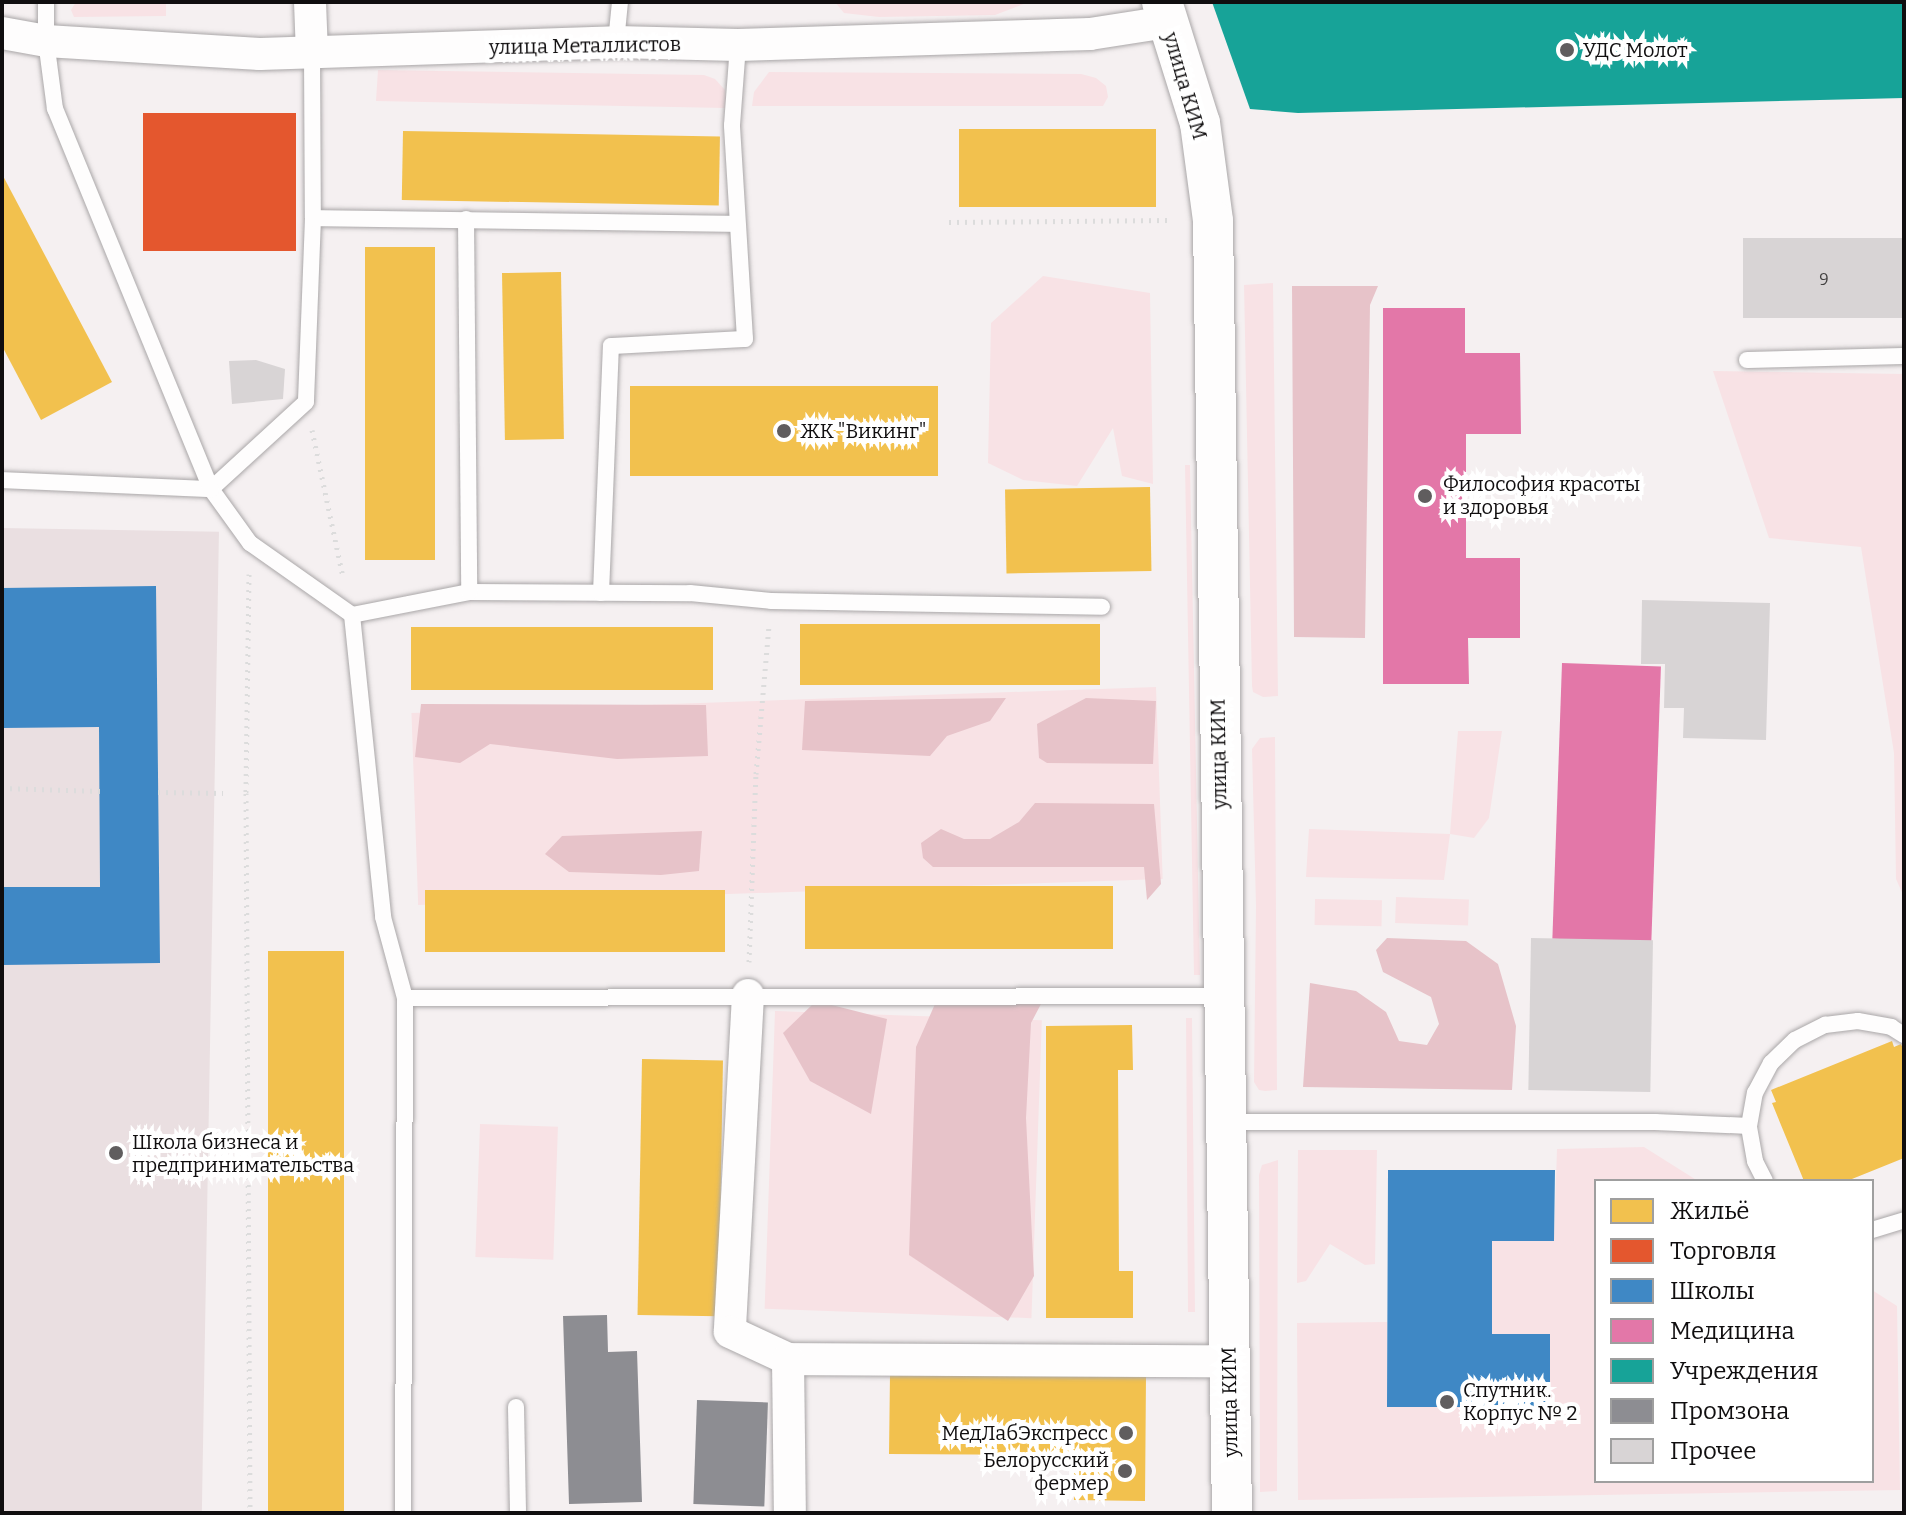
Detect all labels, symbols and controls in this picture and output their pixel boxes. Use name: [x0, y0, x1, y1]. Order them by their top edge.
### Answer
street label: улица КИМ: [1158, 30, 1212, 142]
street label: улица Металлистов: [489, 32, 681, 60]
place label: УДС Молот: [1583, 38, 1688, 62]
marker: УДС Молот: [1558, 41, 1576, 59]
house number: 9: [1819, 270, 1829, 290]
place label: ЖК "Викинг": [800, 419, 926, 443]
marker: ЖК "Викинг": [775, 422, 793, 440]
place label: Философия красоты и здоровья: [1443, 472, 1640, 519]
marker: Философия красоты и здоровья: [1414, 485, 1436, 507]
street label: улица КИМ: [1206, 699, 1232, 809]
place label: Школа бизнеса и предпринимательства: [132, 1130, 354, 1177]
marker: Школа бизнеса и предпринимательства: [107, 1144, 125, 1162]
legend: [1594, 1179, 1874, 1483]
text: Жильё: [1670, 1197, 1749, 1225]
text: Торговля: [1670, 1237, 1776, 1265]
text: Школы: [1670, 1277, 1755, 1305]
text: Медицина: [1670, 1317, 1795, 1345]
street label: улица КИМ: [1217, 1347, 1243, 1457]
text: Учреждения: [1670, 1357, 1818, 1385]
place label: Спутник. Корпус № 2: [1463, 1378, 1577, 1425]
marker: Спутник. Корпус № 2: [1438, 1393, 1456, 1411]
text: Промзона: [1670, 1397, 1789, 1425]
place label: МедЛабЭкспресс: [941, 1421, 1108, 1445]
marker: МедЛабЭкспресс: [1115, 1422, 1137, 1444]
text: Прочее: [1670, 1437, 1756, 1465]
place label: Белорусский фермер: [983, 1448, 1109, 1495]
marker: Белорусский фермер: [1116, 1462, 1134, 1480]

